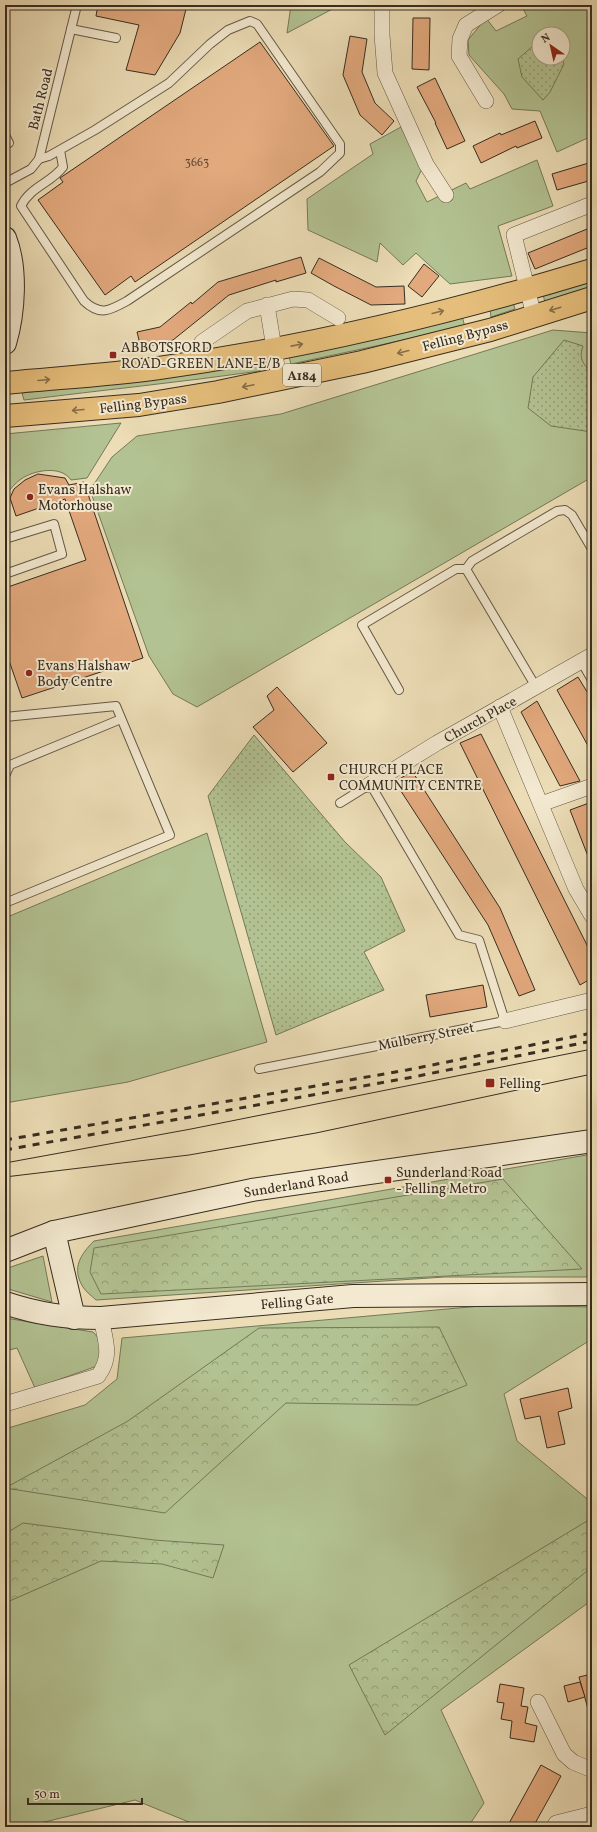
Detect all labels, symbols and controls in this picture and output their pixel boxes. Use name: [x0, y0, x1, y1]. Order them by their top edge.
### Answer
north arrow: [531, 26, 571, 66]
text: N: [539, 30, 554, 47]
street label: Bath Road: [25, 66, 58, 132]
house number: 3663: [185, 155, 209, 171]
one-way arrow: [548, 306, 561, 313]
one-way arrow: [431, 308, 444, 316]
street label: Felling Bypass: [420, 316, 510, 357]
place label: ABBOTSFORD ROAD-GREEN LANE-E/B: [121, 339, 280, 374]
one-way arrow: [290, 340, 303, 348]
one-way arrow: [397, 348, 410, 356]
marker: ABBOTSFORD ROAD-GREEN LANE-E/B: [108, 350, 118, 360]
road number: A184: [283, 364, 321, 386]
one-way arrow: [37, 376, 50, 383]
one-way arrow: [242, 382, 255, 390]
street label: Felling Bypass: [98, 390, 188, 419]
one-way arrow: [72, 407, 85, 414]
place label: Evans Halshaw Motorhouse: [38, 481, 132, 516]
marker: Evans Halshaw Motorhouse: [25, 492, 35, 502]
place label: Evans Halshaw Body Centre: [37, 657, 131, 692]
marker: Evans Halshaw Body Centre: [24, 668, 34, 678]
street label: Church Place: [441, 692, 521, 748]
place label: CHURCH PLACE COMMUNITY CENTRE: [339, 761, 482, 796]
marker: CHURCH PLACE COMMUNITY CENTRE: [326, 772, 336, 782]
street label: Mulberry Street: [377, 1019, 476, 1056]
place label: Felling: [499, 1075, 541, 1094]
marker: Felling: [484, 1077, 496, 1089]
place label: Sunderland Road - Felling Metro: [396, 1164, 502, 1199]
street label: Sunderland Road: [242, 1168, 350, 1203]
marker: Sunderland Road - Felling Metro: [383, 1175, 393, 1185]
street label: Felling Gate: [260, 1290, 335, 1315]
scale bar: [28, 1780, 142, 1806]
text: 50 m: [34, 1787, 60, 1803]

